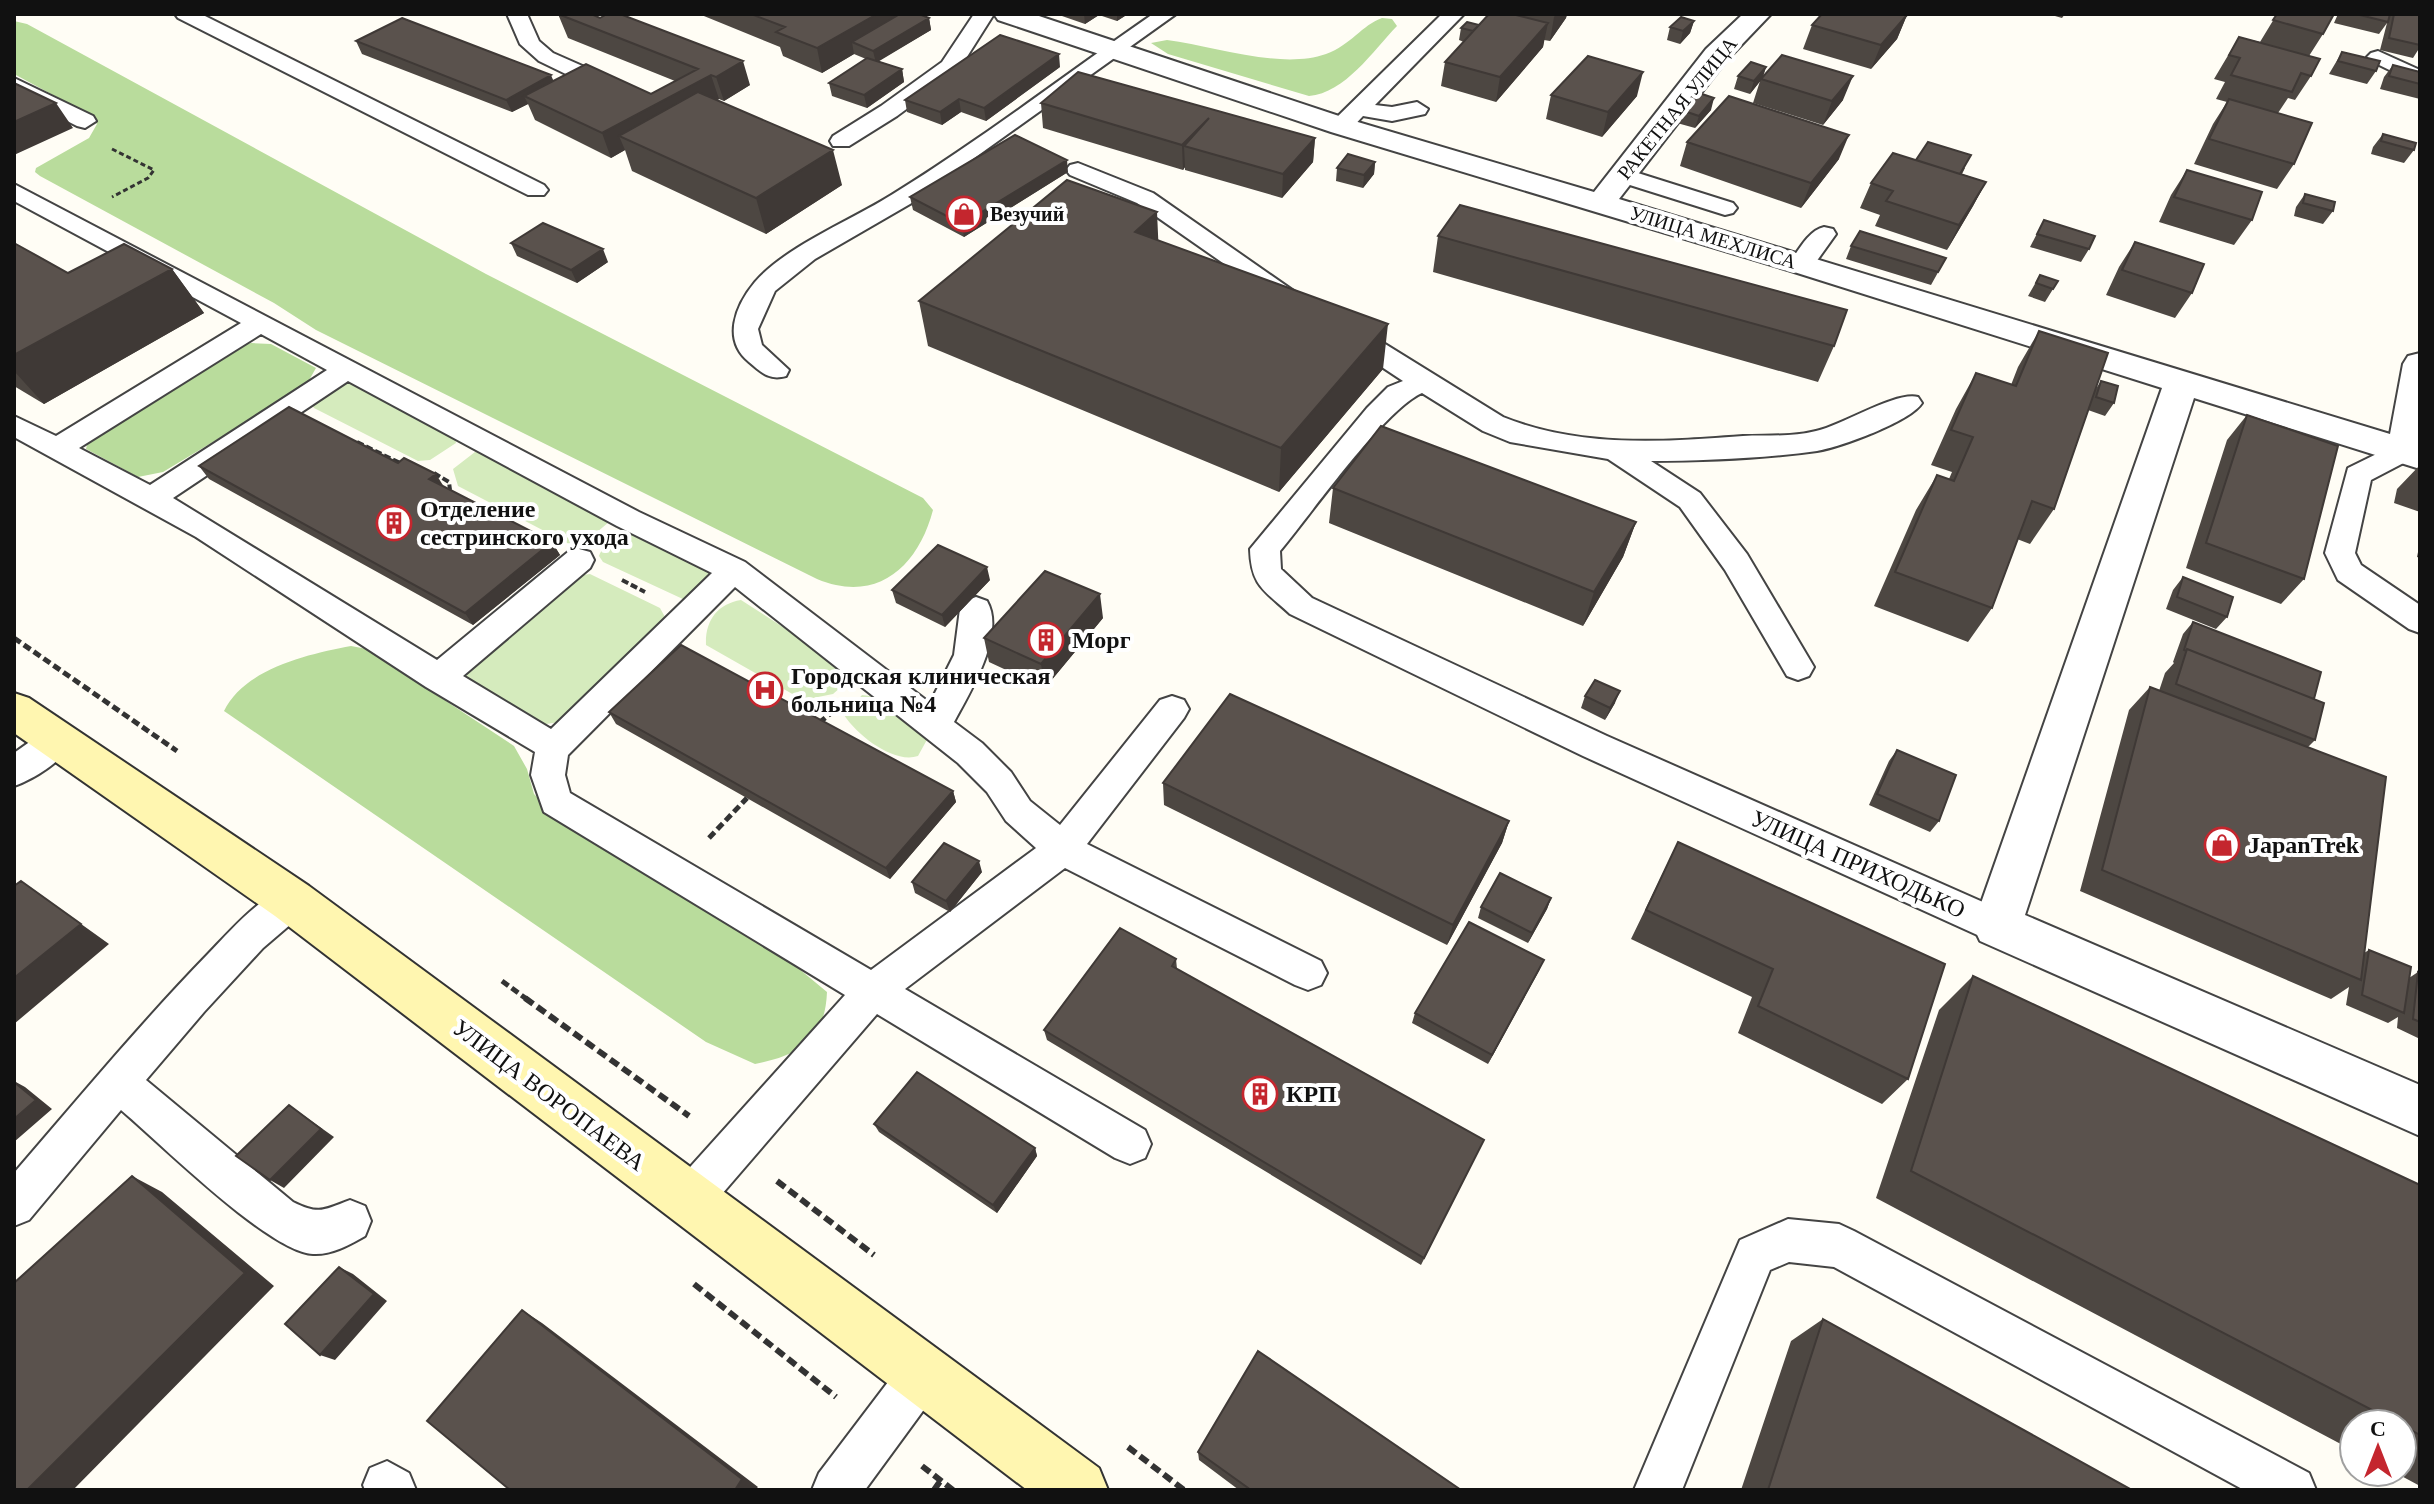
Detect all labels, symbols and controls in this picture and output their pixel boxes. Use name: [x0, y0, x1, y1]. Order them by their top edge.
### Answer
street label: РАКЕТНАЯ УЛИЦА: [1613, 32, 1742, 184]
shop icon: Везучий: [945, 195, 983, 233]
street label: УЛИЦА МЕХЛИСА: [1627, 201, 1799, 274]
place label: Везучий: [990, 203, 1064, 226]
place label: Отделение сестринского ухода: [420, 496, 629, 550]
building icon: Отделение сестринского ухода: [375, 504, 413, 542]
building icon: Морг: [1027, 621, 1065, 659]
place label: Морг: [1072, 627, 1131, 653]
place label: Городская клиническая больница №4: [791, 663, 1050, 717]
hospital icon: Городская клиническая больница №4: [746, 671, 784, 709]
street label: УЛИЦА ПРИХОДЬКО: [1747, 805, 1969, 923]
shop icon: JapanTrek: [2203, 826, 2241, 864]
place label: JapanTrek: [2248, 832, 2360, 858]
street label: УЛИЦА ВОРОПАЕВА: [448, 1014, 651, 1176]
building icon: КРП: [1241, 1075, 1279, 1113]
place label: КРП: [1286, 1081, 1337, 1107]
north arrow: [2338, 1408, 2418, 1488]
text: С: [2370, 1416, 2386, 1441]

